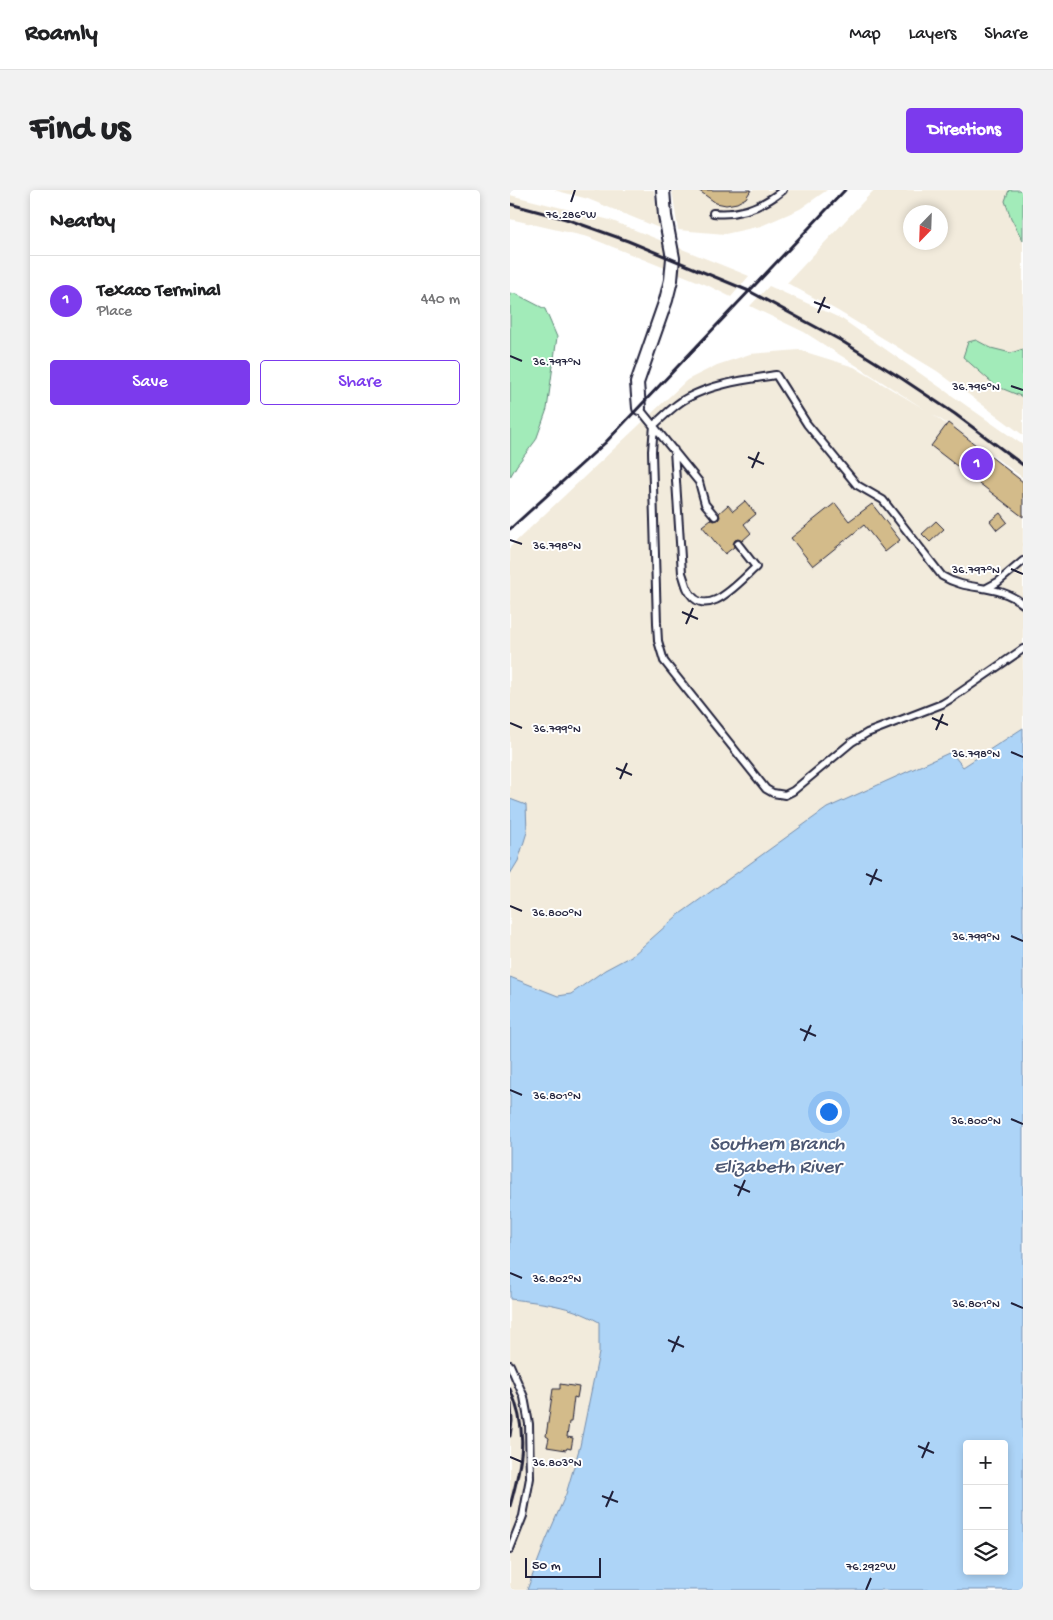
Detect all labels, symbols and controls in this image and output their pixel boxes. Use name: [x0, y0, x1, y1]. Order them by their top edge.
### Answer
text: Roamly: [25, 20, 98, 49]
text: Map: [849, 24, 881, 45]
text: Layers: [909, 24, 956, 45]
text: Share: [984, 24, 1028, 45]
button: Directions: [906, 108, 1023, 153]
text: Find us: [30, 110, 130, 151]
north arrow: [903, 205, 948, 250]
text: 76.286°W: [545, 209, 596, 223]
text: Nearby: [50, 210, 115, 235]
text: Texaco Terminal: [97, 280, 221, 303]
text: 1: [63, 291, 69, 310]
text: 440 m: [421, 291, 460, 310]
text: Place: [97, 303, 132, 322]
text: 36.797°N: [532, 356, 581, 370]
button: Save: [50, 360, 250, 405]
button: Share: [260, 360, 460, 405]
text: 36.796°N: [951, 381, 1000, 395]
pin: 1: [961, 445, 993, 483]
text: 36.798°N: [532, 540, 581, 554]
text: 36.797°N: [951, 564, 1000, 578]
text: 36.799°N: [532, 723, 581, 737]
text: 36.798°N: [951, 748, 1000, 762]
text: 36.800°N: [531, 907, 582, 921]
text: 36.799°N: [951, 931, 1000, 945]
text: 36.801°N: [532, 1090, 581, 1104]
your location: [816, 1099, 842, 1125]
text: 36.800°N: [950, 1115, 1001, 1129]
water label: Southern Branch Elizabeth River: [709, 1134, 845, 1180]
text: 36.802°N: [532, 1273, 581, 1287]
text: 36.801°N: [951, 1298, 1000, 1312]
map controls: [963, 1440, 1008, 1575]
button: +: [963, 1440, 1008, 1485]
text: 36.803°N: [532, 1457, 582, 1471]
button: −: [963, 1485, 1008, 1530]
button: layers: [963, 1530, 1008, 1575]
scale bar: [525, 1555, 601, 1578]
text: 50 m: [532, 1558, 561, 1575]
text: 76.292°W: [845, 1561, 896, 1575]

